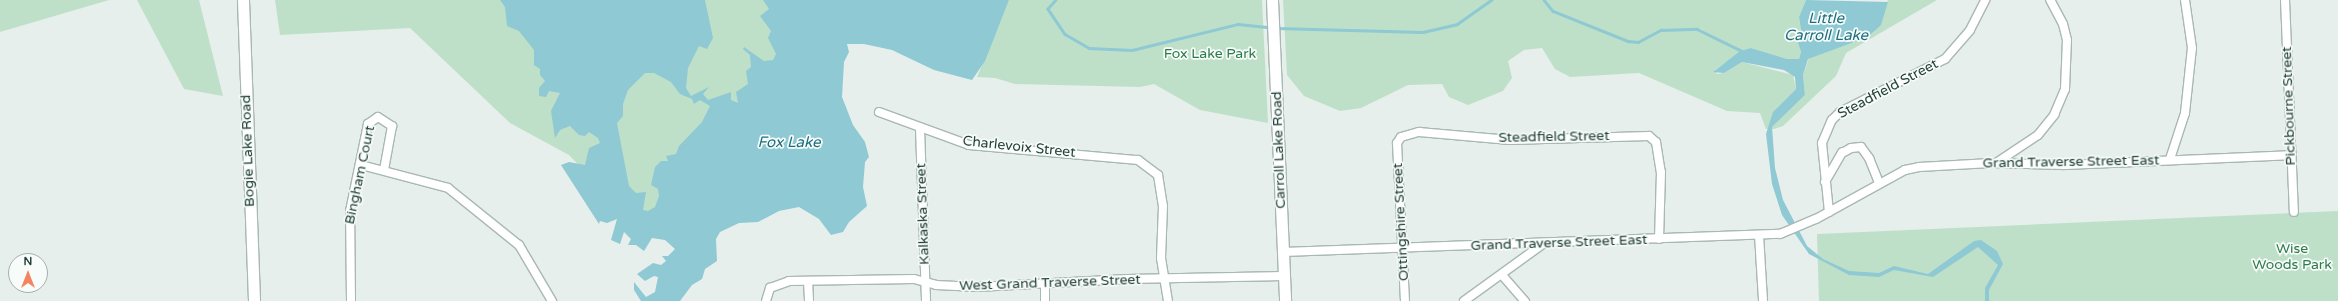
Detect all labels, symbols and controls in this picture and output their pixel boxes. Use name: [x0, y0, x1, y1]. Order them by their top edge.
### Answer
water label: Little Carroll Lake: [1784, 9, 1868, 44]
park label: Fox Lake Park: [1164, 46, 1256, 62]
street label: Pickbourne Street: [2279, 46, 2299, 166]
street label: Steadfield Street: [1835, 56, 1941, 122]
street label: Carroll Lake Road: [1269, 91, 1289, 209]
street label: Bogie Lake Road: [238, 95, 258, 207]
street label: Bingham Court: [341, 124, 379, 226]
street label: Steadfield Street: [1498, 128, 1610, 146]
street label: Charlevoix Street: [962, 133, 1076, 161]
water label: Fox Lake: [757, 134, 821, 152]
street label: Grand Traverse Street East: [1982, 152, 2160, 172]
street label: Ottingshire Street: [1390, 162, 1412, 282]
street label: Kalkaska Street: [913, 163, 933, 265]
street label: Grand Traverse Street East: [1470, 232, 1648, 254]
park label: Wise Woods Park: [2252, 241, 2332, 274]
north arrow: [8, 253, 48, 293]
text: N: [24, 255, 32, 268]
street label: West Grand Traverse Street: [959, 271, 1141, 295]

